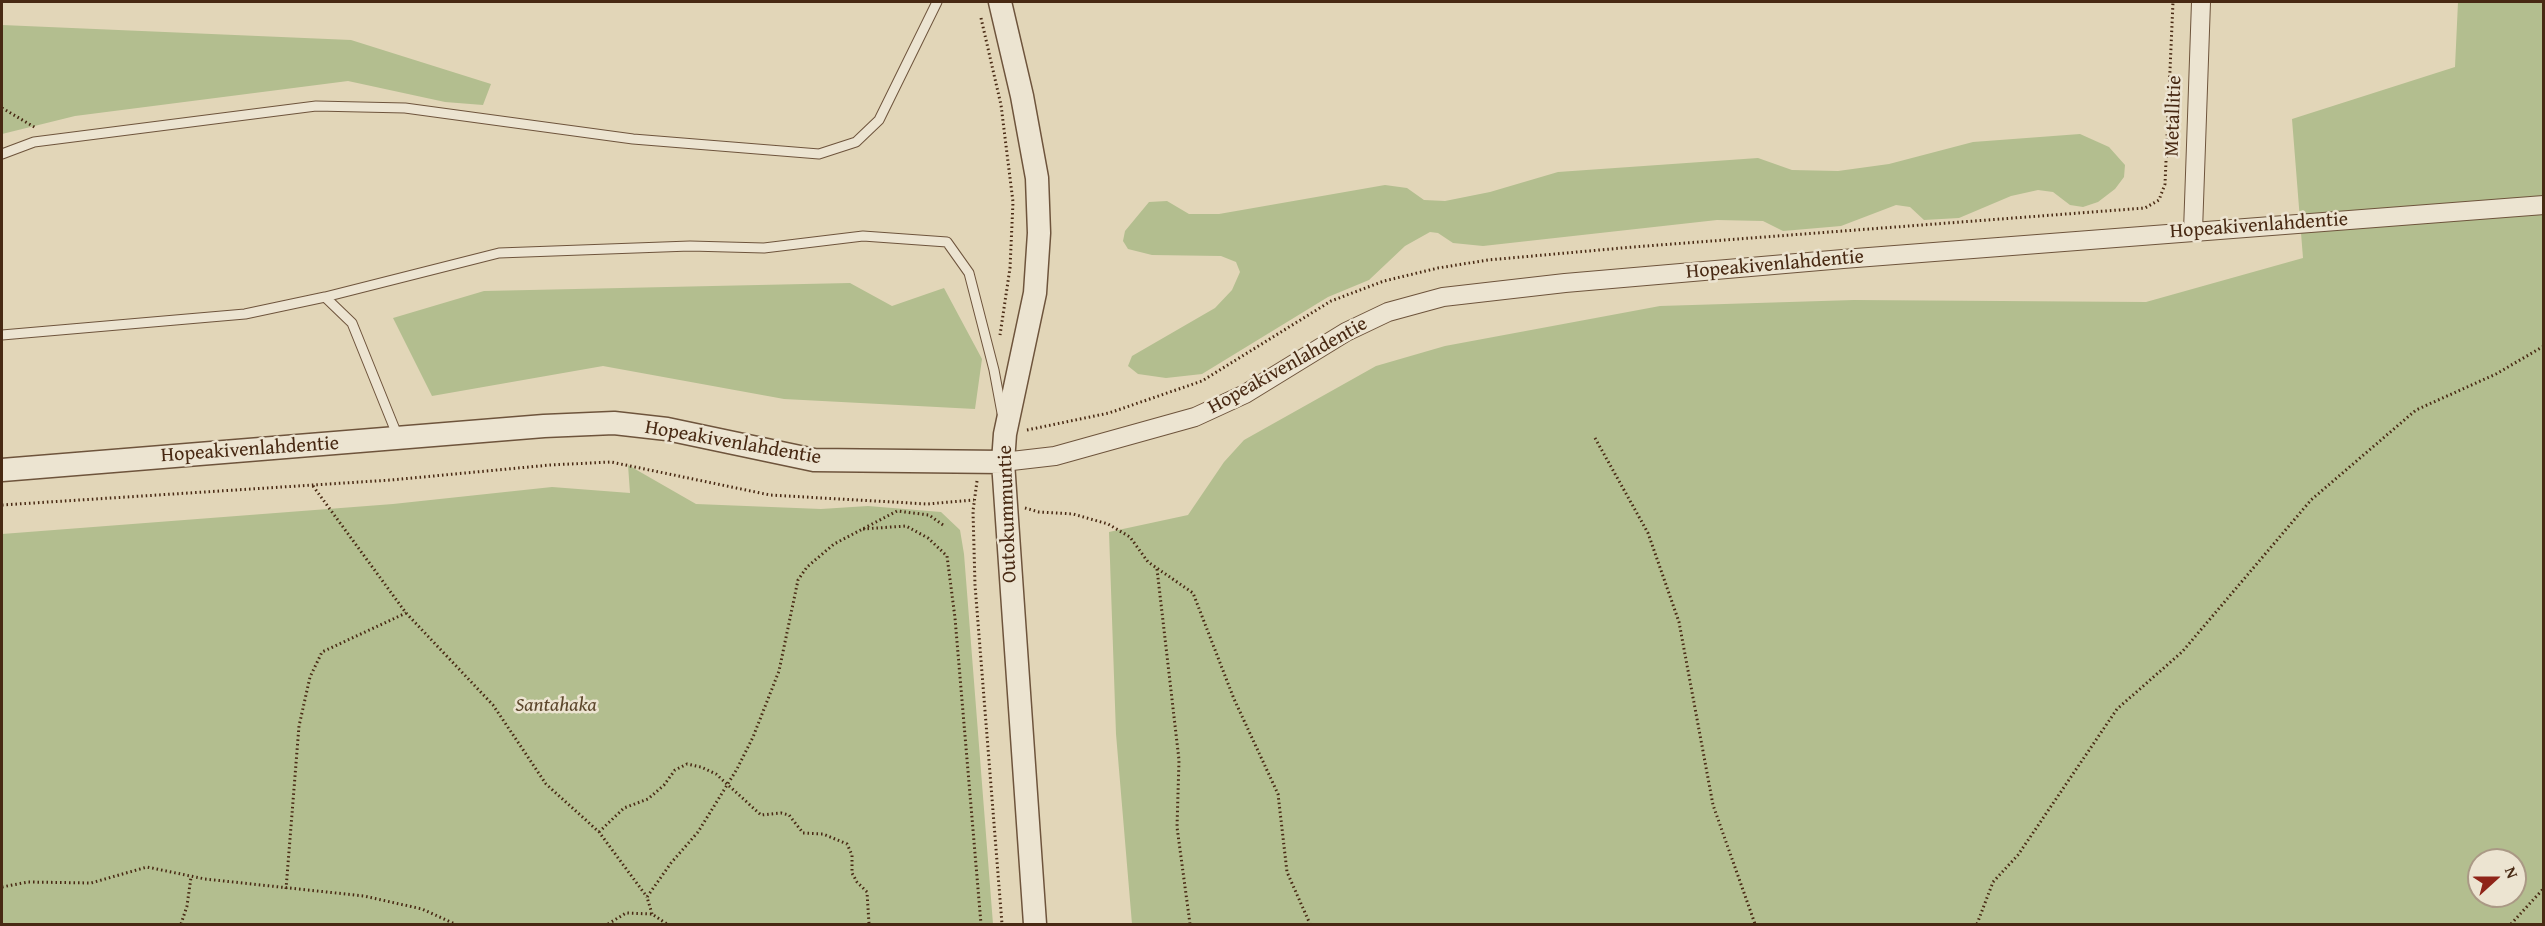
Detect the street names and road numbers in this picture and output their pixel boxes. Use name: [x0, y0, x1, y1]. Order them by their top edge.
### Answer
street label: Metallitie: [2161, 75, 2187, 157]
street label: Hopeakivenlahdentie: [2169, 208, 2349, 244]
street label: Hopeakivenlahdentie: [1685, 245, 1865, 285]
street label: Hopeakivenlahdentie: [1204, 312, 1372, 420]
street label: Hopeakivenlahdentie: [643, 416, 823, 470]
street label: Hopeakivenlahdentie: [160, 432, 340, 468]
street label: Outokummuntie: [994, 445, 1022, 583]

